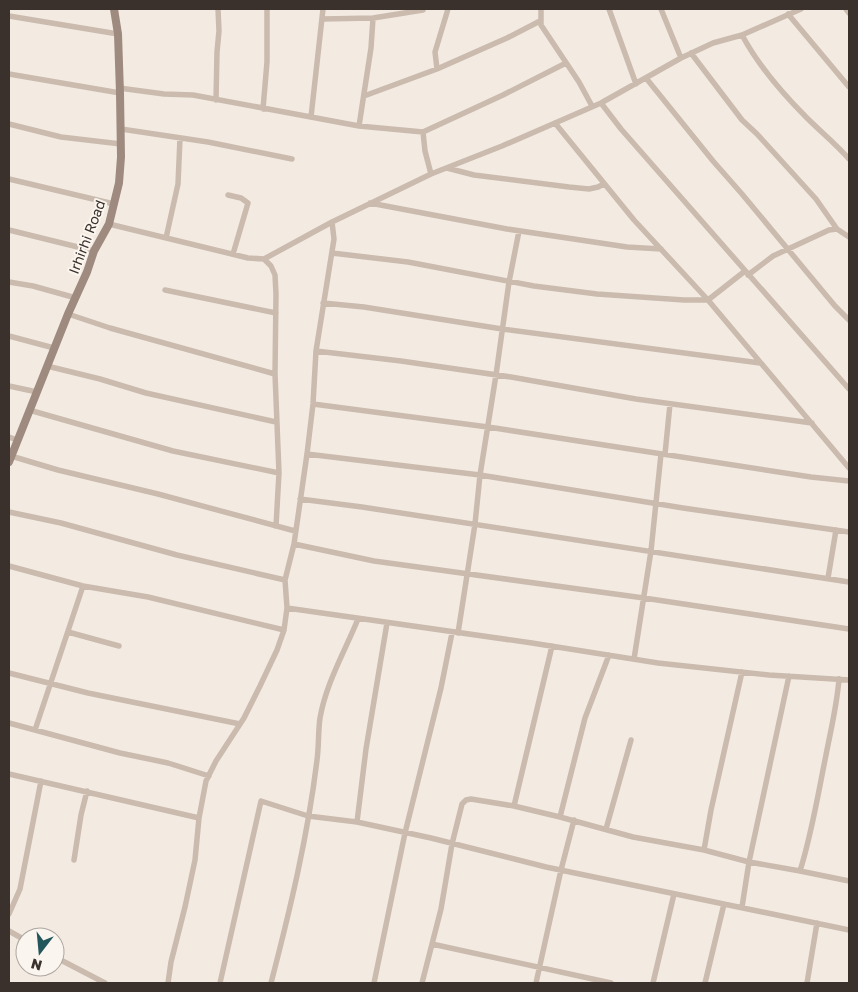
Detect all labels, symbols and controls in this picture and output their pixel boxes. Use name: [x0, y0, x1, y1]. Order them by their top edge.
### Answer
street label: Irhirhi Road: [65, 197, 108, 276]
north arrow: [15, 927, 65, 977]
text: N: [29, 955, 44, 975]

